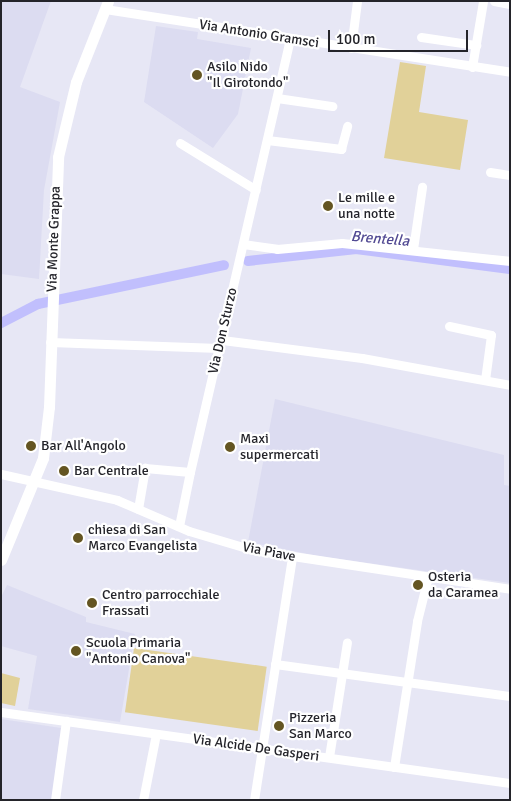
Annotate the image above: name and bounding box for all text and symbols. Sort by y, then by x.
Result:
street label: Via Antonio Gramsci [198,16,320,52]
scale bar [331,20,471,52]
text: 100 m [336,30,376,48]
place label: Asilo Nido "Il Girotondo" [207,59,288,92]
marker: Asilo Nido "Il Girotondo" [191,69,203,81]
street label: Via Monte Grappa [44,186,64,292]
place label: Le mille e una notte [338,190,395,222]
marker: Le mille e una notte [322,200,334,212]
water label: Brentella [350,227,410,251]
street label: Via Don Sturzo [205,286,241,376]
place label: Maxi supermercati [240,431,319,464]
place label: Bar All'Angolo [41,438,126,454]
marker: Bar All'Angolo [25,440,37,452]
marker: Maxi supermercati [224,441,236,453]
place label: Bar Centrale [74,463,149,479]
marker: Bar Centrale [58,465,70,477]
place label: chiesa di San Marco Evangelista [88,522,197,554]
marker: chiesa di San Marco Evangelista [72,532,84,544]
street label: Via Piave [241,539,297,565]
place label: Osteria da Caramea [428,569,498,602]
marker: Osteria da Caramea [412,579,424,591]
place label: Centro parrocchiale Frassati [102,587,220,620]
marker: Centro parrocchiale Frassati [86,597,98,609]
place label: Scuola Primaria "Antonio Canova" [86,635,190,668]
marker: Scuola Primaria "Antonio Canova" [70,645,82,657]
place label: Pizzeria San Marco [289,710,352,742]
marker: Pizzeria San Marco [273,720,285,732]
street label: Via Alcide De Gasperi [192,731,320,765]

